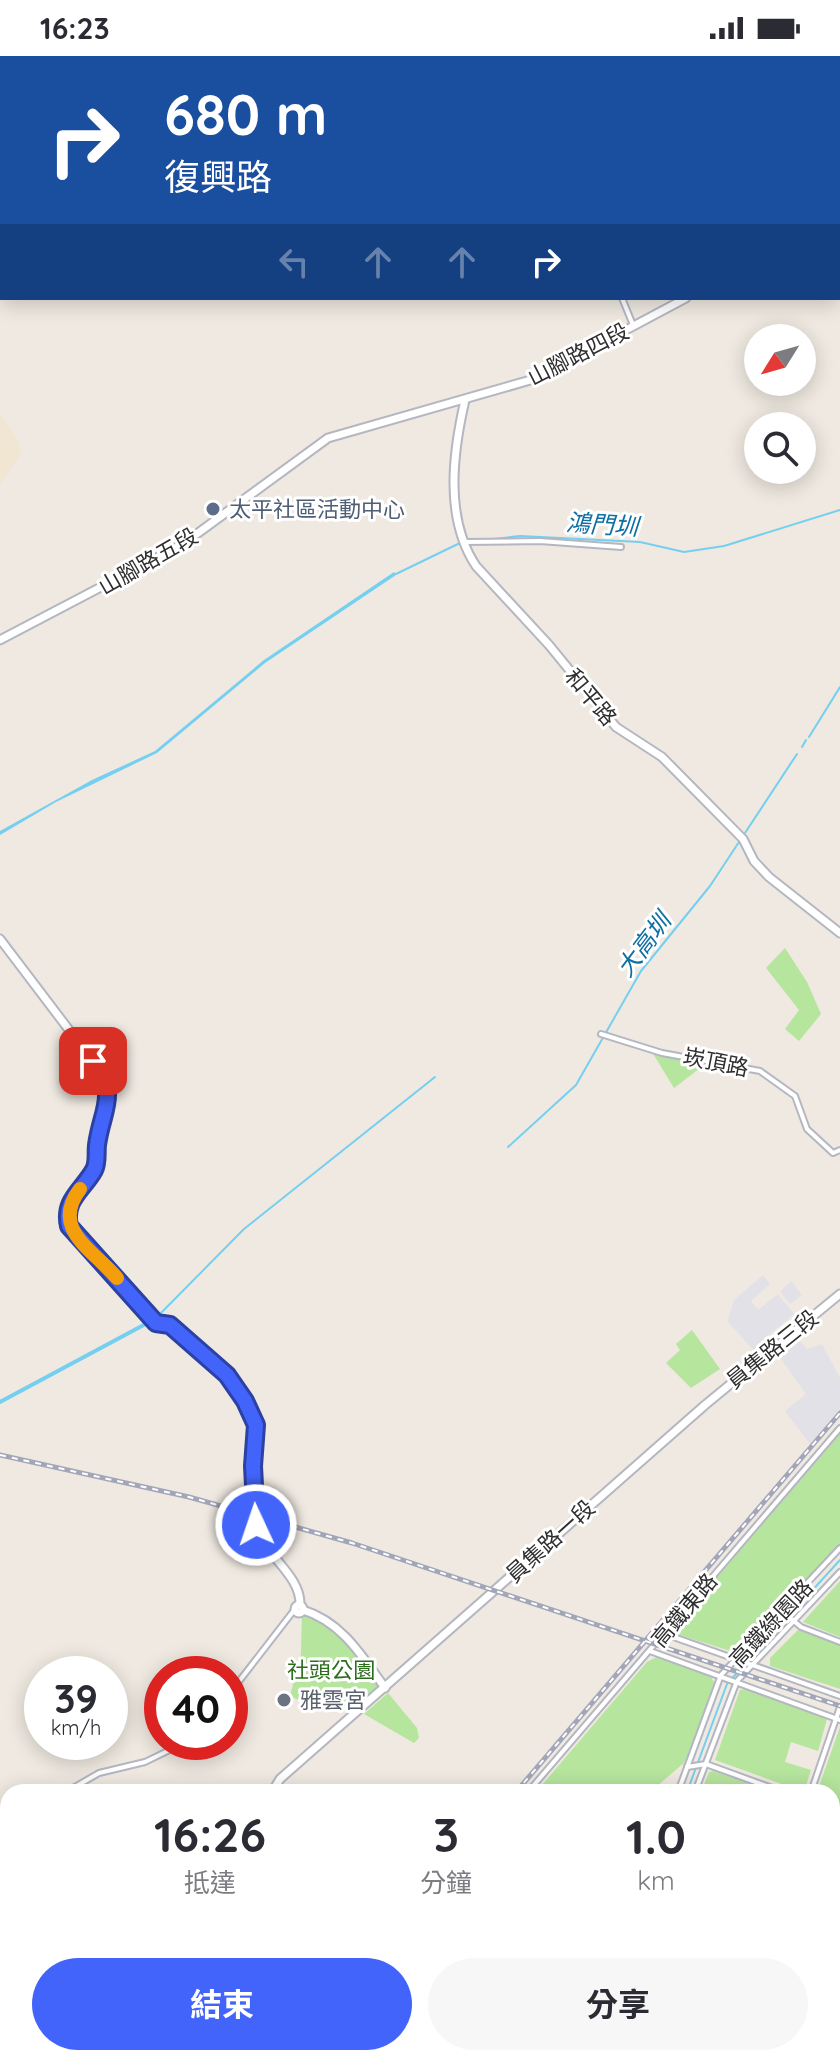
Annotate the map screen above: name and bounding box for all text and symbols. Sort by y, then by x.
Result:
text: 16:23 [40,9,110,47]
text: 680 m [164,79,327,149]
icon: right [32,88,136,192]
text: 復興路 [164,154,272,199]
icon: left [272,240,316,284]
icon: ahead [356,240,400,284]
icon: ahead [440,240,484,284]
icon: right [524,240,568,284]
street label: 山腳路四段 [523,317,633,391]
north arrow [744,324,816,396]
map controls [744,324,816,484]
button: search [744,412,816,484]
place label: 太平社區活動中心 [229,495,405,523]
marker: 太平社區活動中心 [204,500,222,518]
water label: 鴻門圳 [565,507,642,542]
street label: 山腳路五段 [93,521,203,601]
street label: 和平路 [559,663,623,731]
water label: 大高圳 [610,904,679,982]
pin [59,1027,127,1095]
icon: arrive [71,1039,115,1083]
street label: 崁頂路 [681,1042,751,1082]
street label: 員集路三段 [720,1304,824,1394]
position arrow [214,1483,298,1567]
street label: 員集路一段 [500,1494,600,1588]
street label: 高鐵東路 [645,1567,723,1653]
street label: 高鐵綠園路 [723,1573,819,1673]
speed limit sign: 40 [144,1656,248,1760]
park label: 社頭公園 [287,1656,375,1684]
text: 39 [54,1673,98,1723]
place label: 雅雲宮 [300,1686,366,1714]
marker: 雅雲宮 [275,1691,293,1709]
text: km/h [51,1715,101,1740]
text: 16:26 [154,1804,266,1864]
text: 3 [433,1804,459,1864]
text: 1.0 [626,1806,686,1866]
text: km [637,1864,675,1897]
text: 抵達 [184,1866,236,1899]
text: 分鐘 [420,1866,472,1899]
button: 結束 [32,1958,412,2050]
button: 分享 [428,1958,808,2050]

